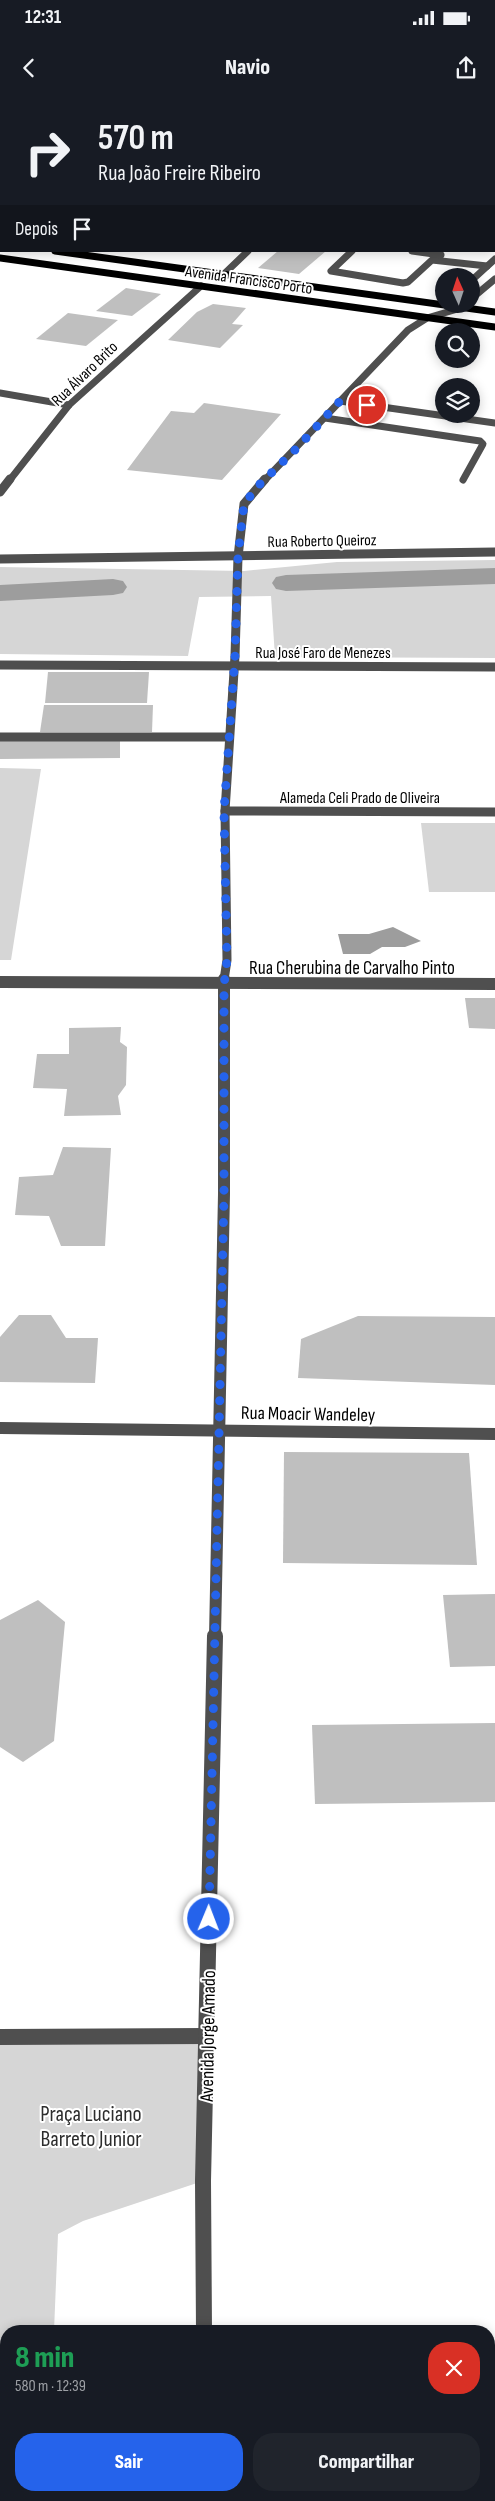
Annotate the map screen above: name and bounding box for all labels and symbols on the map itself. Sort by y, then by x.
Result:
street label: Avenida Francisco Porto [183,262,313,299]
north arrow [435,268,480,312]
street label: Rua Álvaro Brito [48,338,122,410]
pin [346,384,388,426]
street label: Rua Roberto Queiroz [267,531,377,552]
street label: Rua José Faro de Menezes [255,644,391,663]
street label: Alameda Celi Prado de Oliveira [279,789,440,808]
street label: Rua Cherubina de Carvalho Pinto [249,957,455,980]
street label: Rua Moacir Wandeley [241,1402,376,1427]
position arrow [182,1892,234,1944]
street label: Avenida Jorge Amado [196,1970,221,2103]
park label: Praça Luciano Barreto Junior [40,2101,142,2153]

